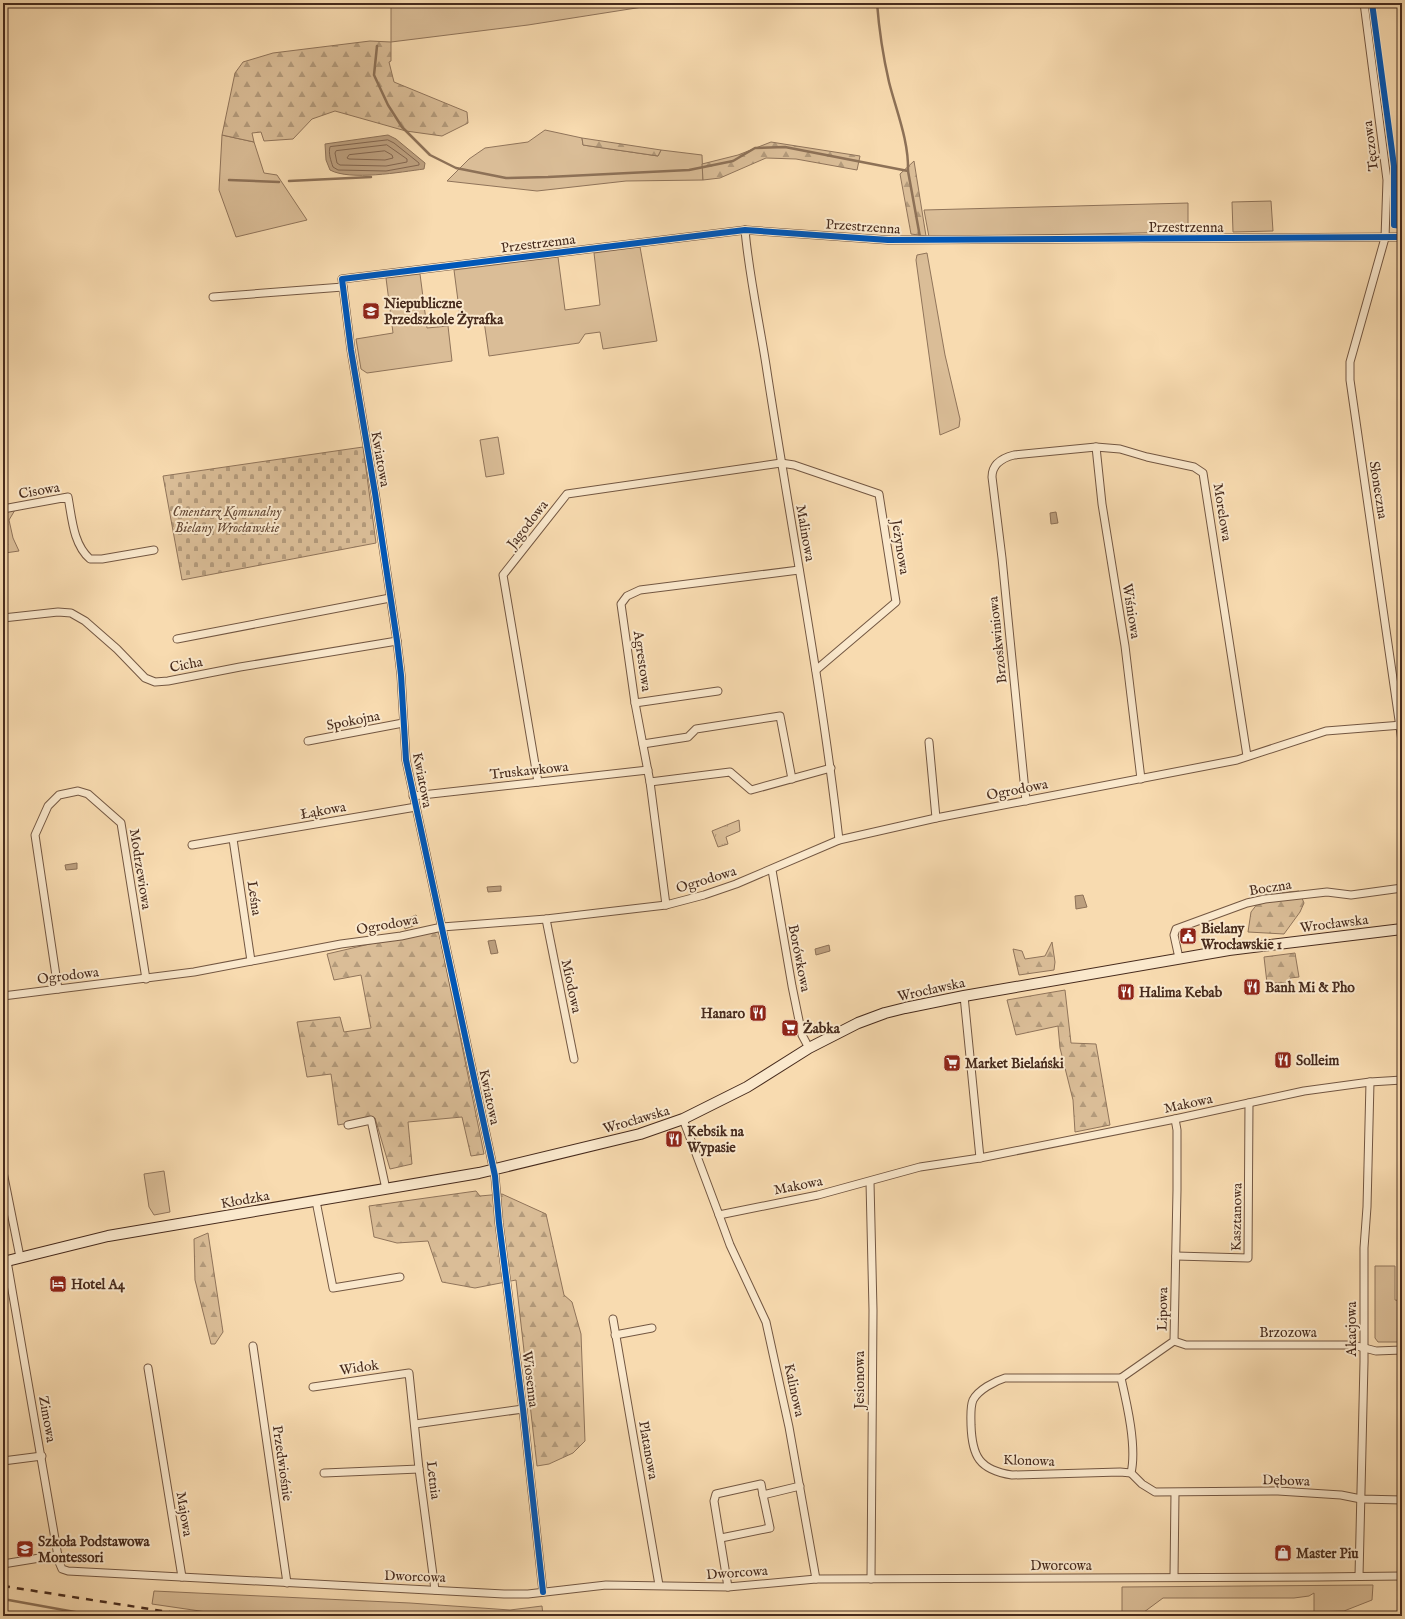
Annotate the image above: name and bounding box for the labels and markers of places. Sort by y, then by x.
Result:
place label: Niepubliczne Przedszkole Żyrafka [383,295,504,329]
school or university icon: Niepubliczne Przedszkole Żyrafka [361,301,381,321]
place label: Bielany Wrocławskie 1 [1200,920,1282,954]
public building icon: Bielany Wrocławskie 1 [1178,926,1198,946]
restaurant icon: Banh Mi & Pho [1242,977,1262,997]
place label: Banh Mi & Pho [1265,979,1355,997]
restaurant icon: Halima Kebab [1116,982,1136,1002]
place label: Halima Kebab [1139,984,1223,1002]
restaurant icon: Hanaro [748,1003,768,1023]
place label: Hanaro [701,1005,745,1023]
supermarket icon: Żabka [780,1018,800,1038]
place label: Żabka [803,1019,841,1038]
restaurant icon: Solleim [1273,1050,1293,1070]
place label: Solleim [1296,1052,1339,1070]
supermarket icon: Market Bielański [942,1053,962,1073]
place label: Market Bielański [965,1055,1064,1073]
place label: Kebsik na Wypasie [686,1123,745,1157]
restaurant icon: Kebsik na Wypasie [664,1129,684,1149]
hotel icon: Hotel A4 [48,1274,68,1294]
place label: Hotel A4 [71,1276,126,1294]
place label: Szkoła Podstawowa Montessori [38,1533,151,1567]
school or university icon: Szkoła Podstawowa Montessori [15,1539,35,1559]
shop icon: Master Piu [1273,1543,1293,1563]
place label: Master Piu [1296,1545,1359,1563]

